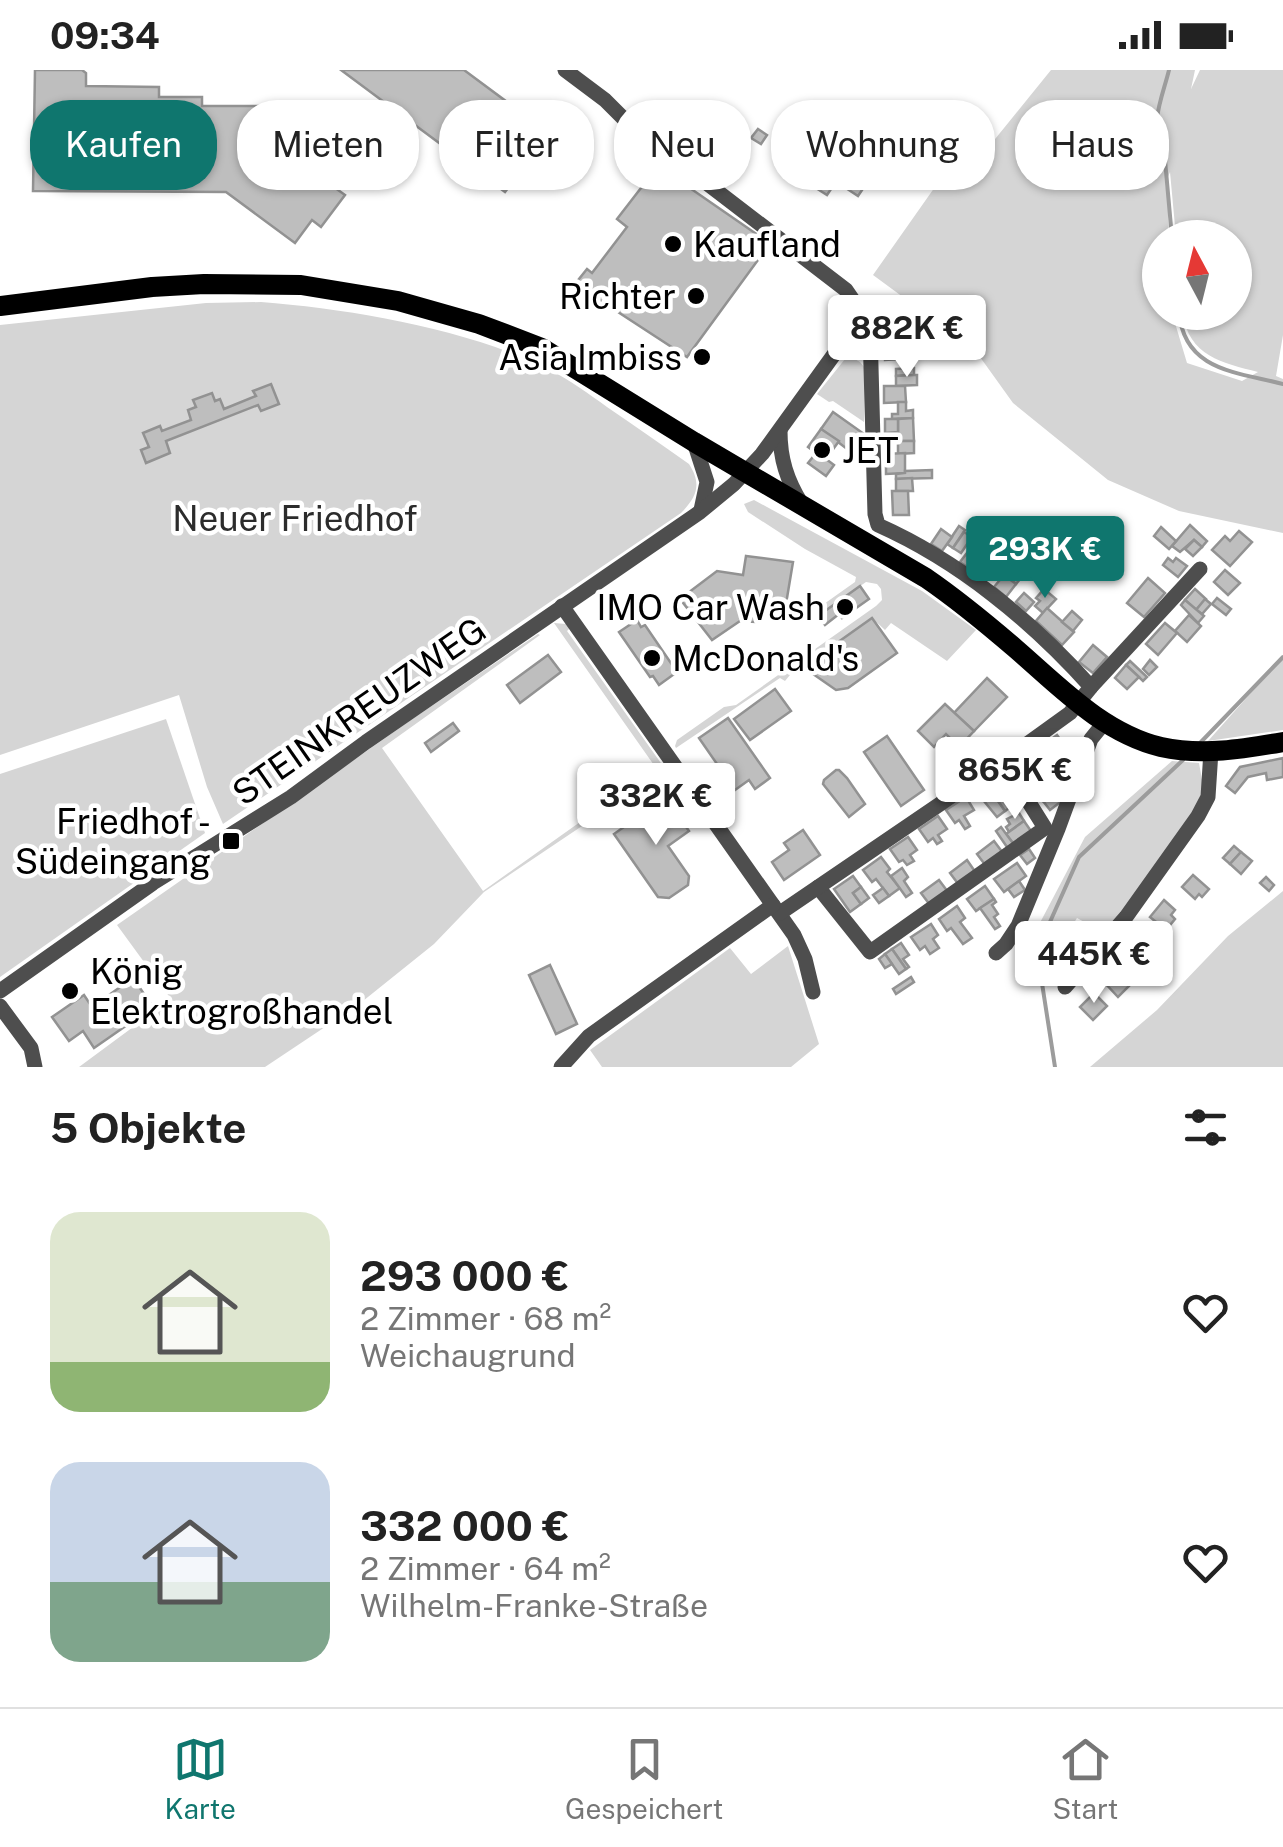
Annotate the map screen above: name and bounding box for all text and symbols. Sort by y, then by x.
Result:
text: 09:34 [50,13,160,58]
chip: Kaufen [30,100,217,190]
chip: Mieten [237,100,419,190]
chip: Filter [439,100,594,190]
chip: Neu [614,100,751,190]
chip: Wohnung [771,100,995,190]
chip: Haus [1015,100,1169,190]
north arrow [1142,220,1252,330]
map controls [1142,220,1252,330]
place label: Kaufland [693,224,841,265]
marker: Kaufland [662,233,684,255]
place label: Richter [559,276,676,317]
marker: Richter [685,285,707,307]
pin: 882K € [826,295,988,380]
text: 882K € [850,309,964,346]
place label: Asia Imbiss [498,337,682,378]
marker: Asia Imbiss [691,346,713,368]
place label: JET [842,430,899,471]
marker: JET [811,439,833,461]
park label: Neuer Friedhof [172,498,418,539]
pin: 293K € [964,516,1126,601]
text: 293K € [988,530,1102,567]
place label: IMO Car Wash [596,587,825,628]
marker: IMO Car Wash [834,596,856,618]
street label: STEINKREUZWEG [225,608,493,814]
place label: McDonald's [672,638,859,679]
marker: McDonald's [641,647,663,669]
pin: 865K € [934,737,1096,822]
text: 865K € [957,751,1073,788]
pin: 332K € [575,763,737,848]
text: 332K € [599,777,713,814]
place label: Friedhof - Südeingang [15,801,211,882]
marker: Friedhof - Südeingang [220,830,242,852]
pin: 445K € [1013,921,1175,1006]
text: 445K € [1037,935,1151,972]
place label: König Elektrogroßhandel [90,951,393,1032]
marker: König Elektrogroßhandel [59,980,81,1002]
icon: filters [1178,1100,1233,1155]
text: 5 Objekte [50,1103,246,1152]
text: 293 000 € [360,1251,569,1300]
icon: home [130,1252,250,1372]
icon: heart [1178,1285,1233,1340]
text: 2 Zimmer · 68 m² [360,1300,611,1337]
text: Weichaugrund [360,1337,576,1374]
text: 332 000 € [360,1501,570,1550]
icon: home [130,1502,250,1622]
icon: heart [1178,1535,1233,1590]
text: 2 Zimmer · 64 m² [360,1550,611,1587]
text: Wilhelm-Franke-Straße [360,1587,708,1624]
tab: Karte [165,1732,236,1825]
tab: Gespeichert [565,1732,723,1825]
tab: Start [1052,1732,1118,1825]

